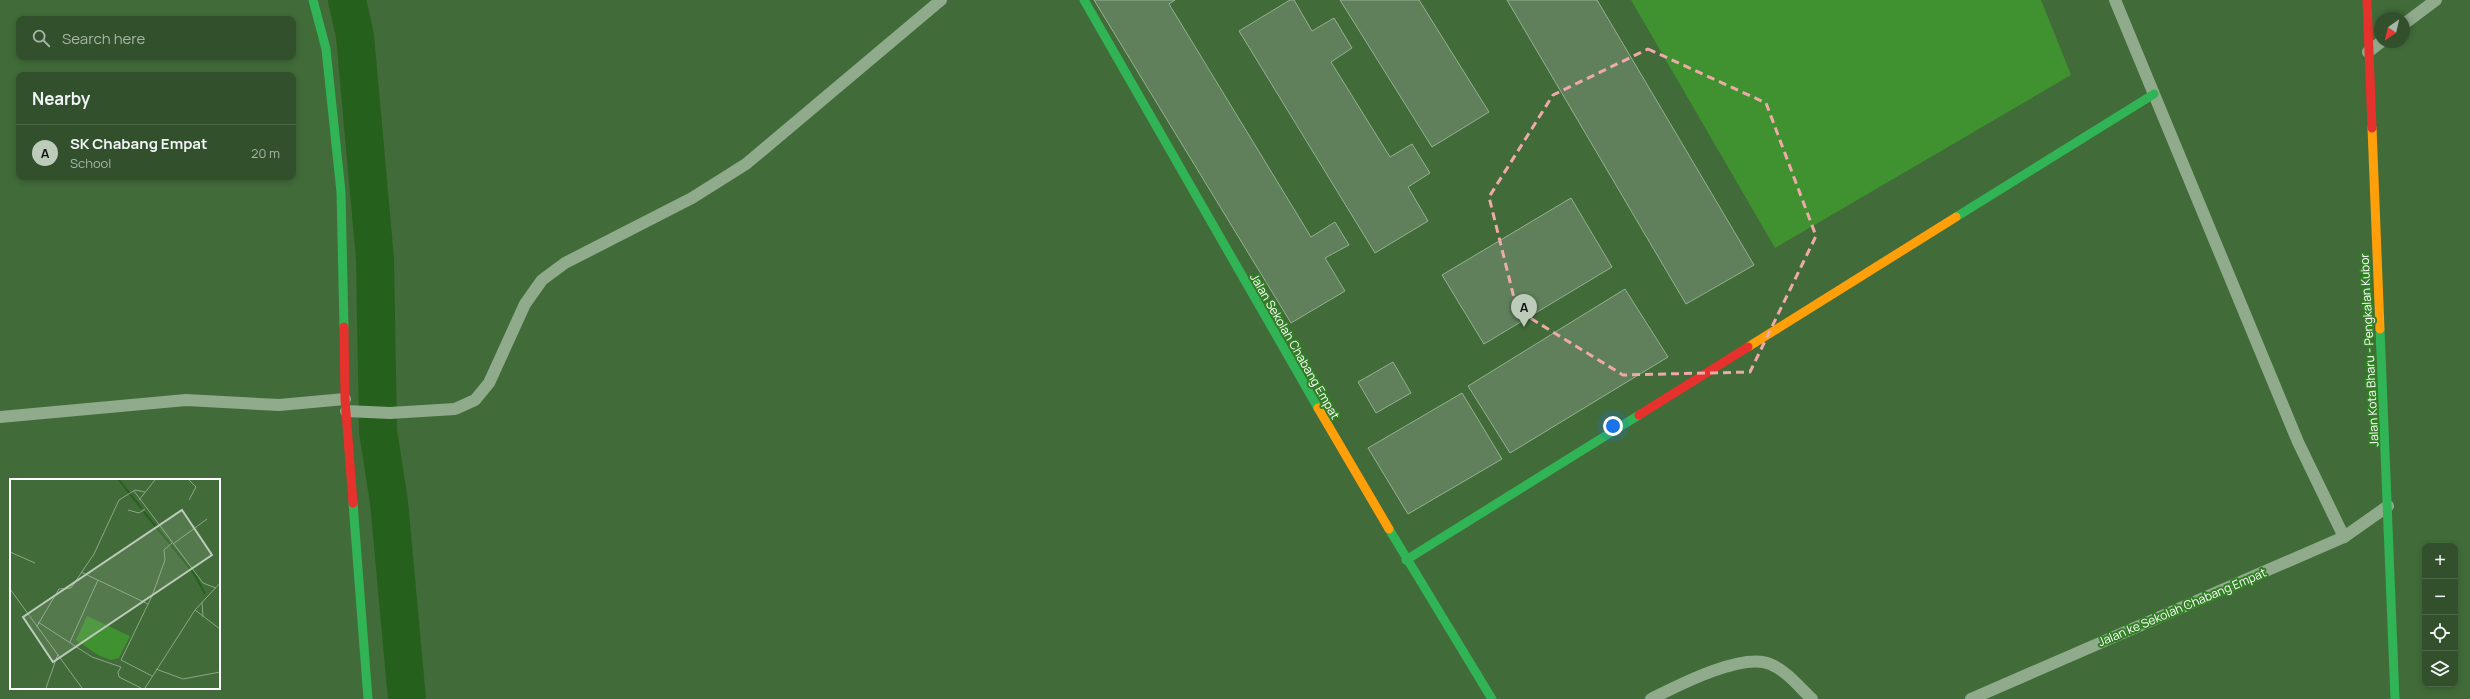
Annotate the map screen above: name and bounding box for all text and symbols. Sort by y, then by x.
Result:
north arrow [2374,12,2410,48]
search box [16,16,296,60]
icon: search [30,27,52,49]
text: Search here [62,28,145,49]
text: Nearby [32,87,90,110]
text: SK Chabang Empat [70,133,208,154]
text: A [41,144,49,162]
text: 20 m [251,144,280,162]
text: School [70,154,111,172]
street label: Jalan Kota Bharu - Pengkalan Kubor [2355,252,2383,447]
street label: Jalan Sekolah Chabang Empat [1246,270,1344,422]
pin: A [1511,294,1537,327]
your location [1603,416,1623,436]
inset map [10,479,220,689]
map controls [2422,543,2458,687]
button: + [2422,543,2458,579]
street label: Jalan ke Sekolah Chabang Empat [2095,564,2269,650]
button: − [2422,579,2458,615]
button: locate [2422,615,2458,651]
button: layers [2422,651,2458,687]

